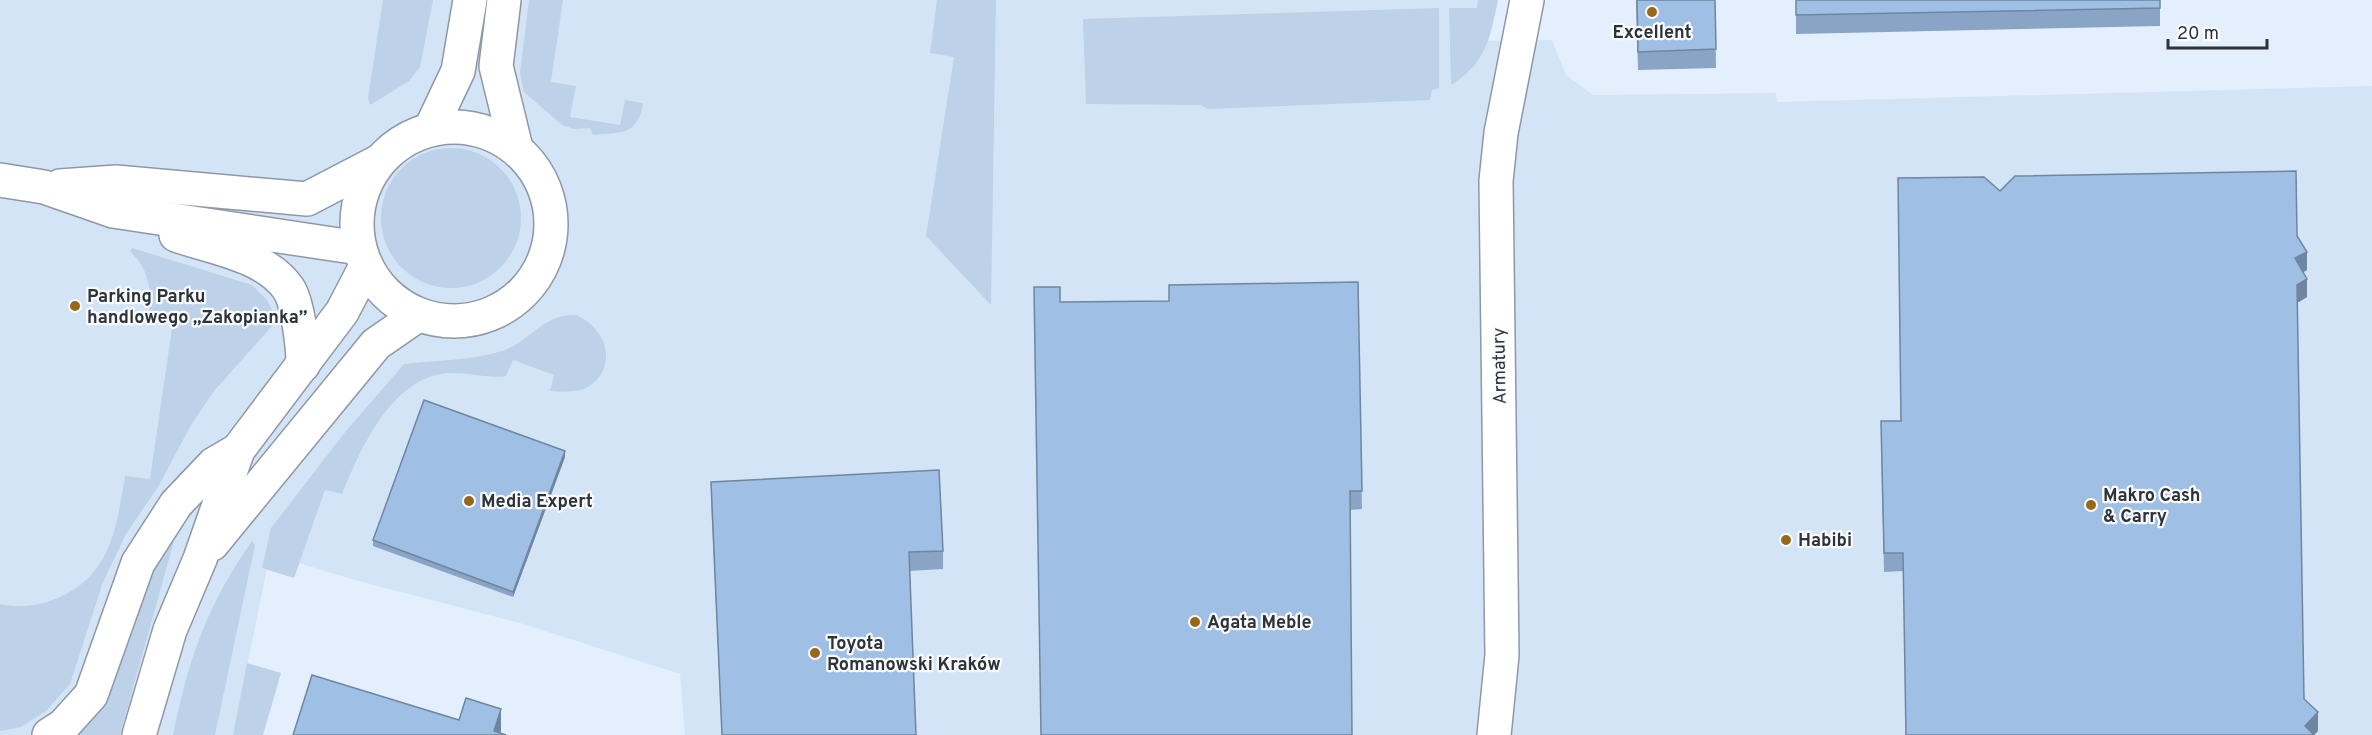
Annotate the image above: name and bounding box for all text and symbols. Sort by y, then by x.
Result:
marker: Excellent [1645,5,1659,19]
scale bar [2168,12,2267,50]
place label: Excellent [1613,22,1691,45]
text: 20 m [2177,23,2219,46]
place label: Parking Parku handlowego „Zakopianka” [87,286,308,330]
marker: Parking Parku handlowego „Zakopianka” [68,299,82,313]
street label: Armatury [1488,327,1513,405]
place label: Makro Cash & Carry [2103,485,2201,529]
place label: Media Expert [481,491,593,514]
marker: Media Expert [462,494,476,508]
marker: Makro Cash & Carry [2084,498,2098,512]
place label: Habibi [1798,530,1852,553]
marker: Habibi [1779,533,1793,547]
place label: Agata Meble [1207,612,1312,635]
marker: Agata Meble [1188,615,1202,629]
place label: Toyota Romanowski Kraków [827,633,1001,677]
marker: Toyota Romanowski Kraków [808,646,822,660]

